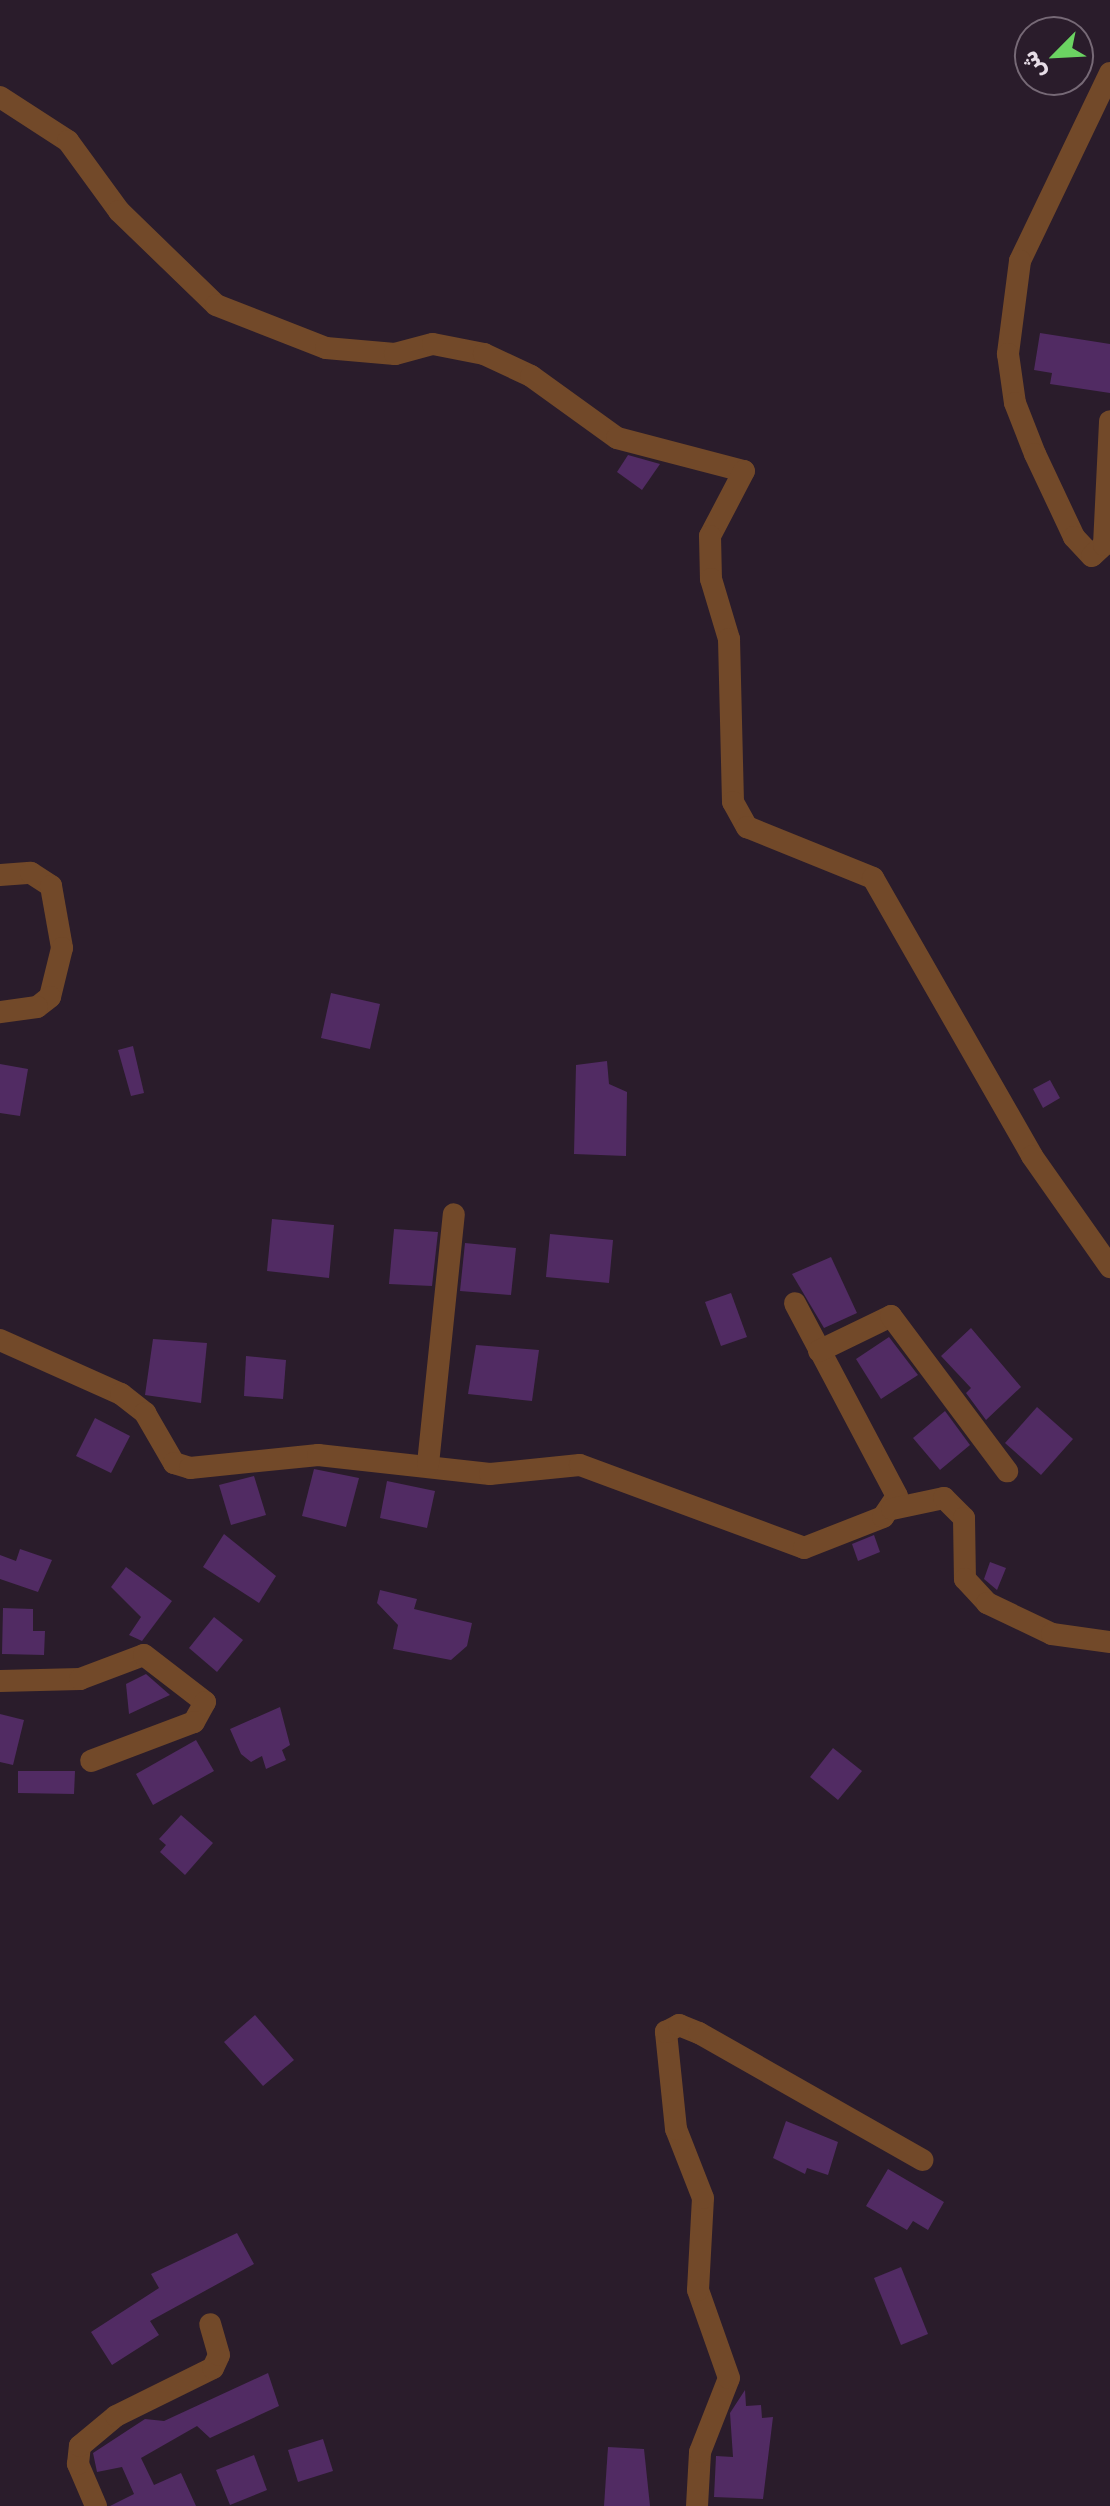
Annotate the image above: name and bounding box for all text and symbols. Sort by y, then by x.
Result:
north arrow [1014,16,1094,96]
text: ش [1015,47,1051,83]

